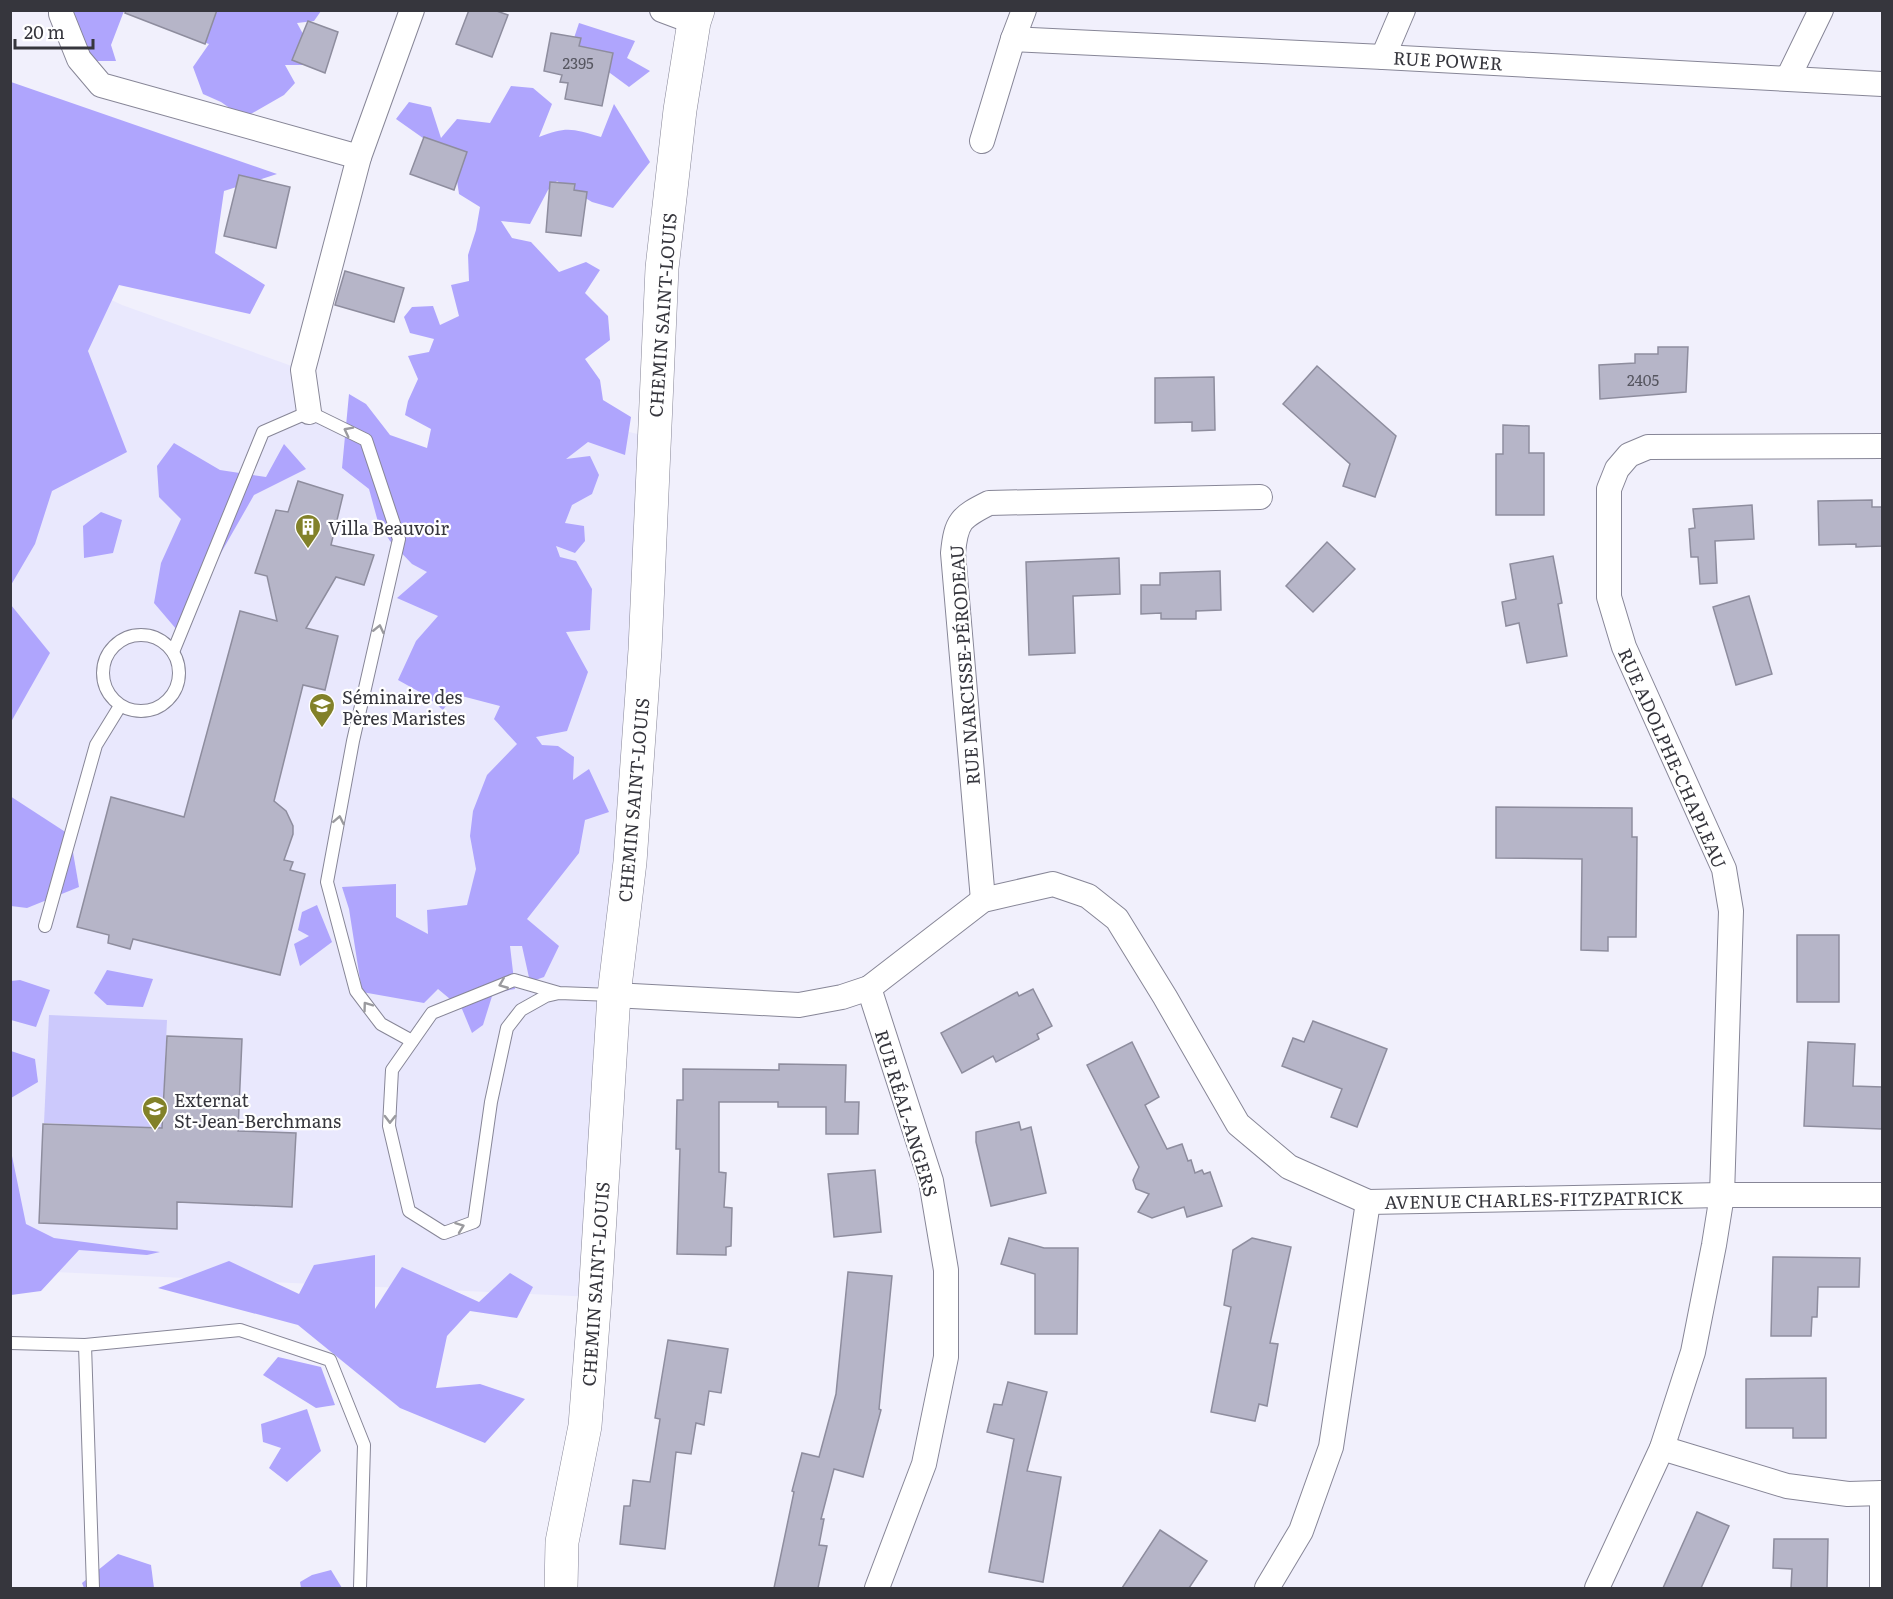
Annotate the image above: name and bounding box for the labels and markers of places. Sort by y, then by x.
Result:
building icon: Villa Beauvoir [293,512,323,550]
place label: Villa Beauvoir [328,514,449,541]
place label: Séminaire des Pères Maristes [342,683,465,731]
school or university icon: Séminaire des Pères Maristes [307,691,337,729]
place label: Externat St-Jean-Berchmans [174,1086,341,1134]
school or university icon: Externat St-Jean-Berchmans [140,1094,170,1132]

